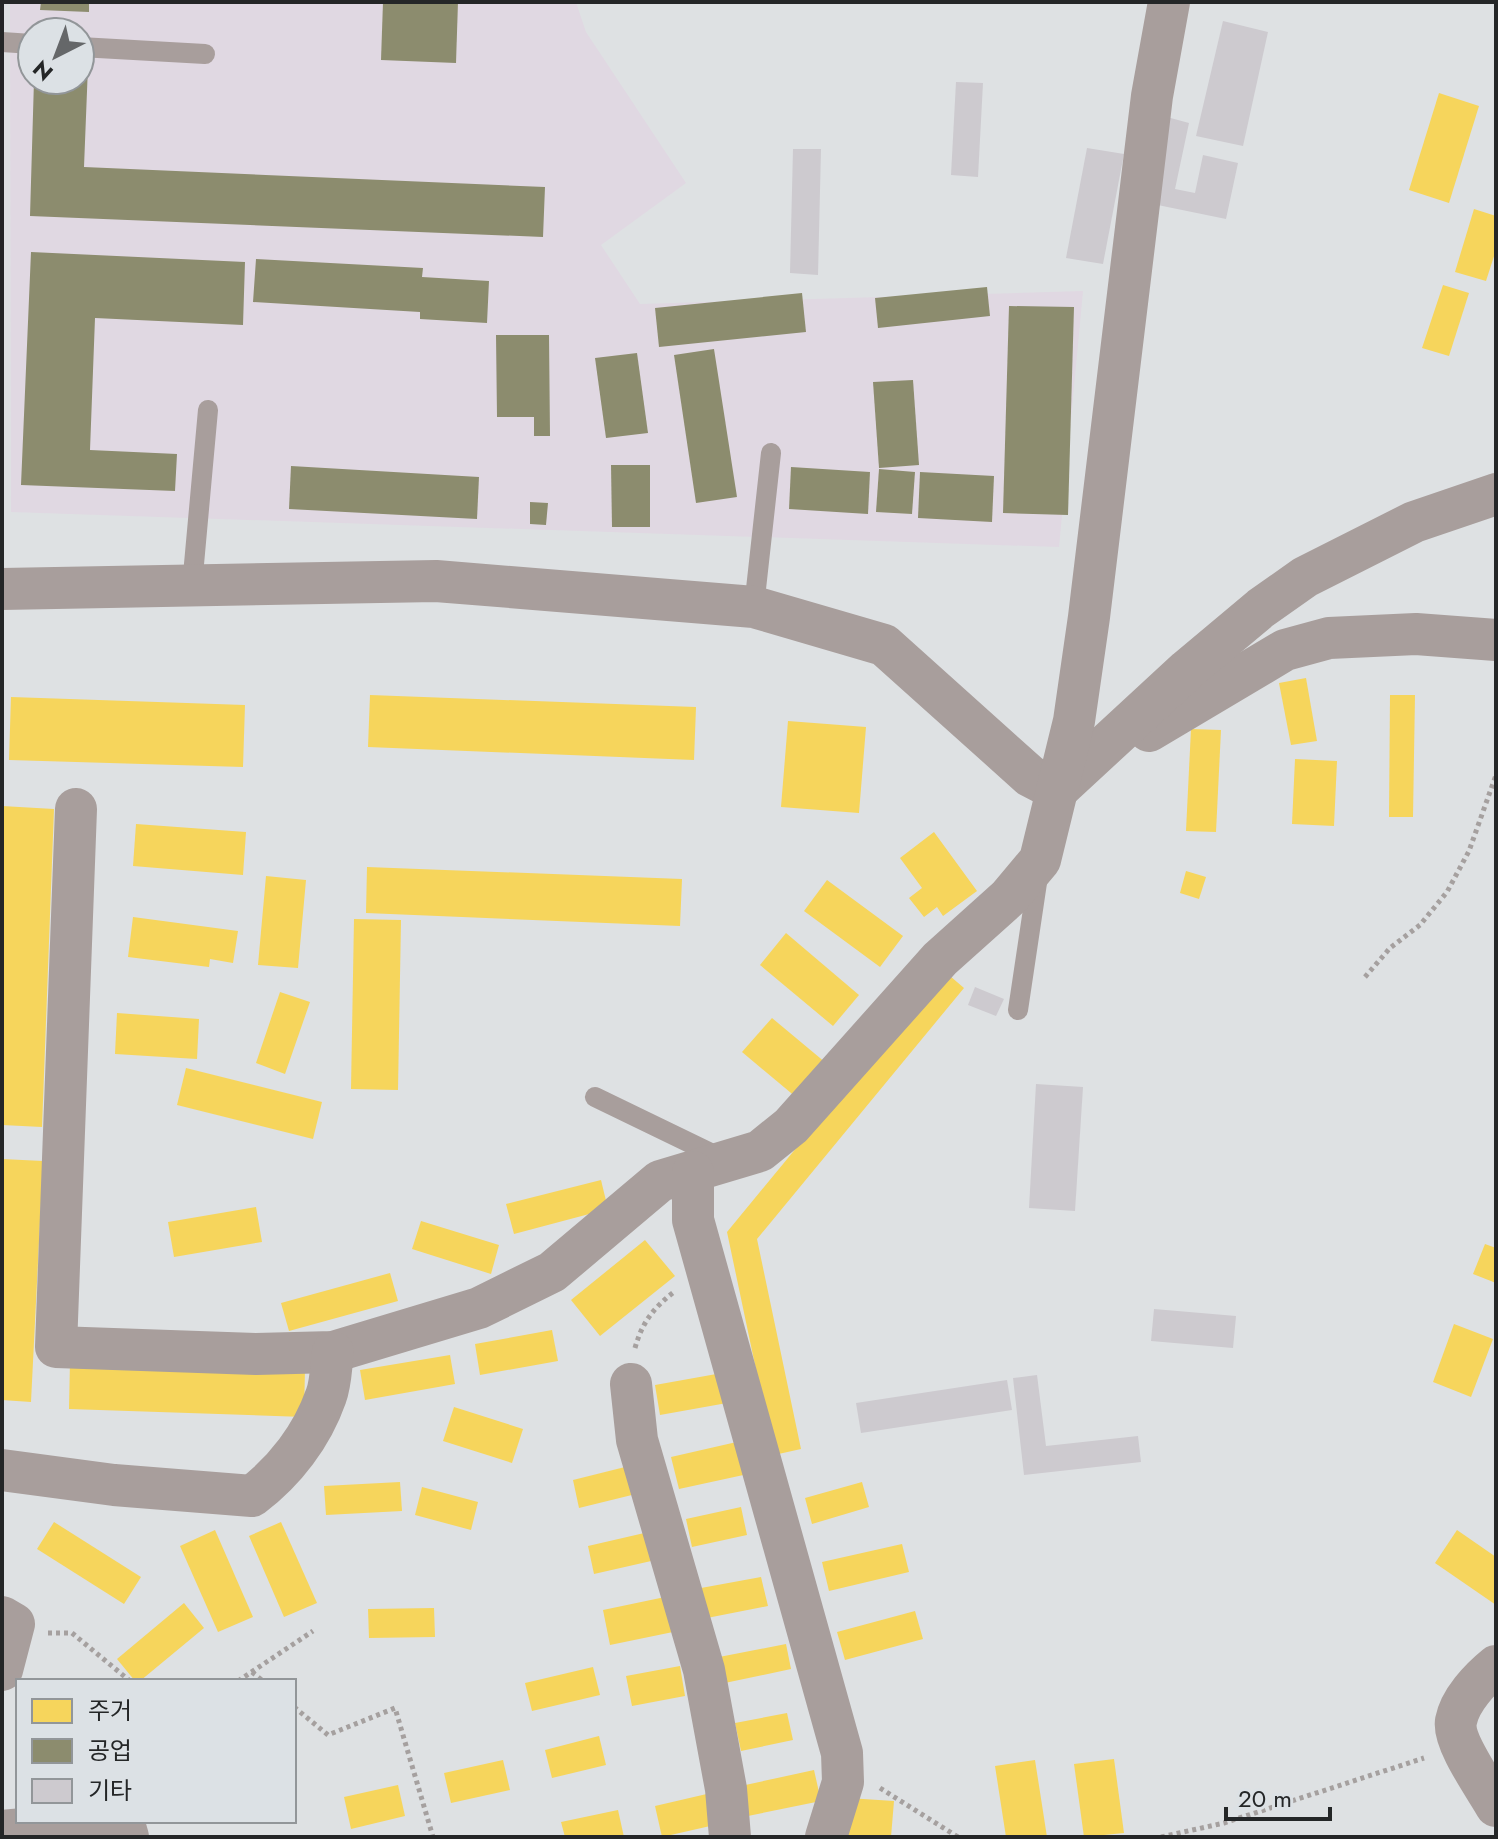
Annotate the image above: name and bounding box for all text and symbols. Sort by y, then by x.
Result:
north arrow [16,16,96,96]
text: N [25,53,60,89]
legend [16,1679,296,1823]
text: 주거 [88,1693,132,1728]
text: 공업 [88,1733,132,1768]
scale bar [1226,1771,1330,1821]
text: 기타 [88,1773,132,1808]
text: 20 m [1238,1781,1292,1816]

